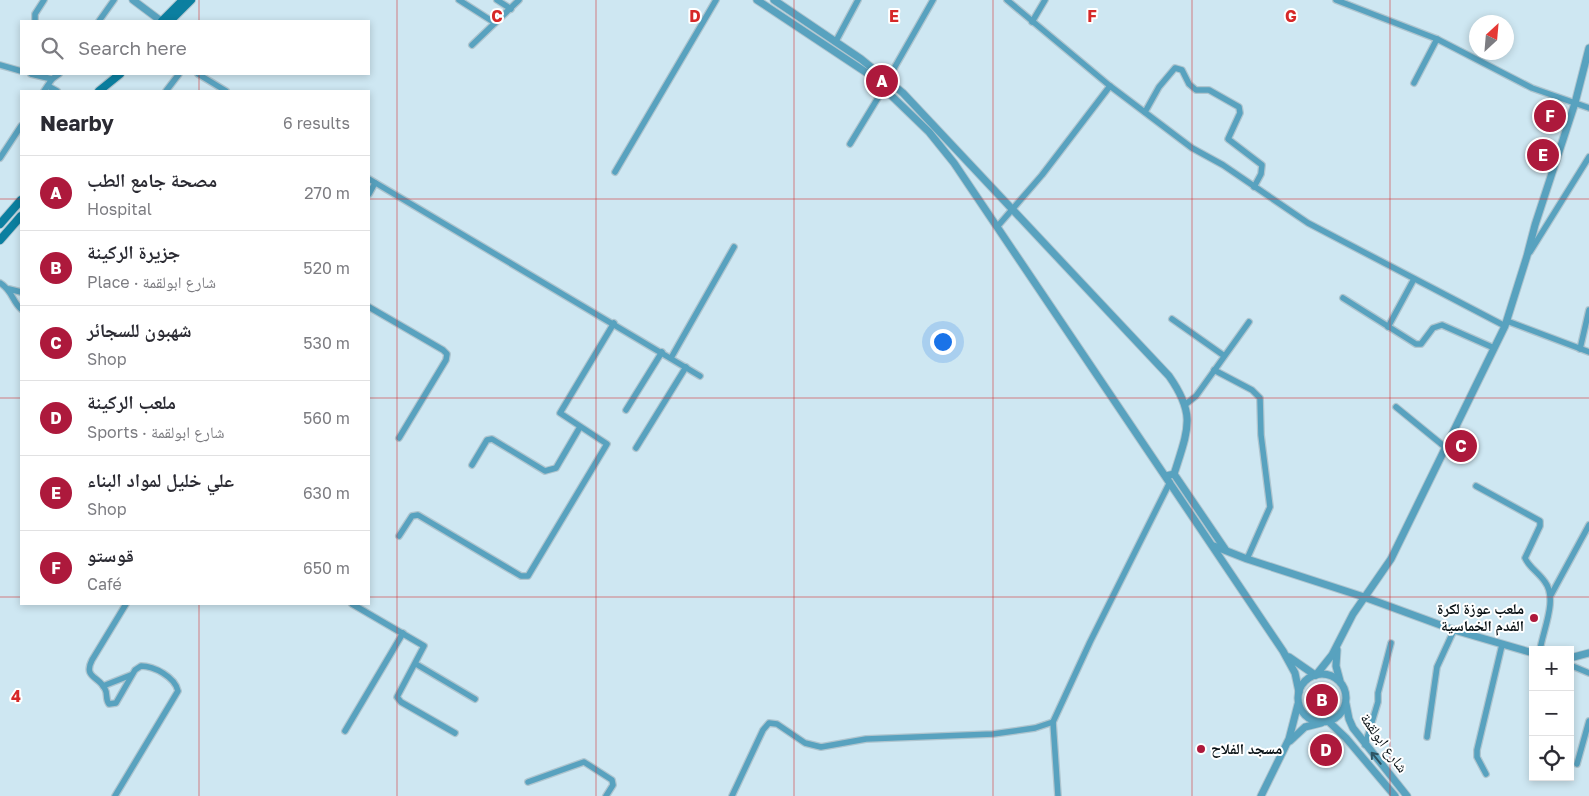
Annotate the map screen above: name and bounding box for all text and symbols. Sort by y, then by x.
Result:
text: C [491,6,503,26]
text: D [689,6,701,26]
text: E [889,6,899,26]
text: F [1087,6,1097,26]
text: G [1285,6,1297,26]
north arrow [1469,15,1514,60]
search box [20,20,370,75]
icon: search [38,34,66,62]
text: Search here [78,36,187,59]
pin: A [866,62,898,100]
pin: F [1534,97,1566,135]
text: Nearby [40,110,114,136]
text: 6 results [283,113,350,133]
pin: E [1527,136,1559,174]
text: مصحة جامع الطب [87,168,217,191]
text: A [50,183,62,203]
text: 270 m [304,183,350,203]
text: Hospital [87,199,152,219]
text: جزيرة الركينة [87,240,180,263]
text: B [50,258,62,278]
text: 520 m [303,258,350,278]
text: Place · شارع ابولقمة [87,272,216,292]
text: شهبون للسجائر [87,318,192,341]
your location [930,329,956,355]
text: C [50,333,62,353]
text: 530 m [303,333,350,353]
text: Shop [87,349,127,369]
text: ملعب الركينة [87,390,176,413]
text: D [50,408,62,428]
text: 560 m [303,408,350,428]
text: Sports · شارع ابولقمة [87,422,224,442]
pin: C [1445,427,1477,465]
text: علي خليل لمواد البناء [87,468,234,491]
text: E [51,483,61,503]
text: 630 m [303,483,350,503]
text: Shop [87,499,127,519]
text: قوستو [87,543,134,566]
text: F [51,558,61,578]
text: 650 m [303,558,350,578]
text: Café [87,574,122,594]
place label: ملعب عوزة لكرة الفدم الخماسية [1437,599,1524,636]
marker: ملعب عوزة لكرة الفدم الخماسية [1528,612,1540,624]
map controls [1529,646,1574,781]
button: + [1529,646,1574,691]
pin: B [1306,681,1338,719]
text: 4 [11,686,21,706]
button: − [1529,691,1574,736]
street label: شارع ابولقمة [1356,709,1412,777]
pin: D [1310,731,1342,769]
button: locate [1529,736,1574,781]
place label: مسجد الفلاح [1211,739,1282,758]
marker: مسجد الفلاح [1195,743,1207,755]
one-way arrow [1370,752,1381,765]

